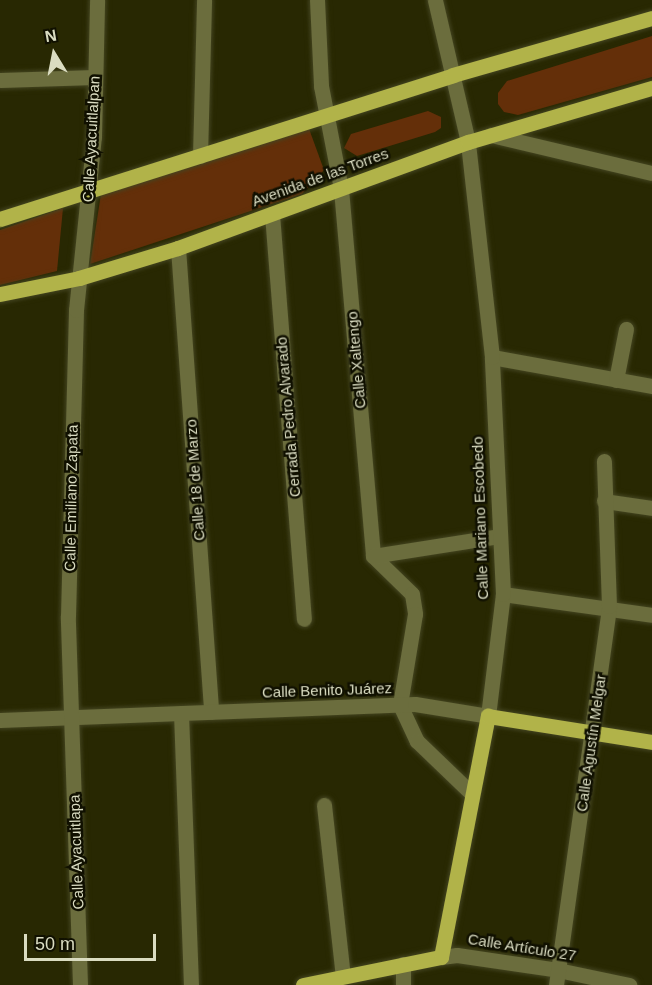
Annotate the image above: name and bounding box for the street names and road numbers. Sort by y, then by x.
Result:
street label: Calle Ayacuitlalpan [79,75,103,203]
street label: Avenida de las Torres [249,144,391,210]
street label: Calle Xaltengo [343,311,369,409]
street label: Cerrada Pedro Alvarado [272,336,304,498]
street label: Calle 18 de Marzo [182,419,208,541]
street label: Calle Emiliano Zapata [61,424,81,572]
street label: Calle Mariano Escobedo [468,436,492,600]
street label: Calle Agustín Melgar [572,673,610,813]
street label: Calle Benito Juárez [262,679,392,701]
street label: Calle Ayacuitlapa [65,794,87,910]
street label: Calle Artículo 27 [466,930,578,964]

